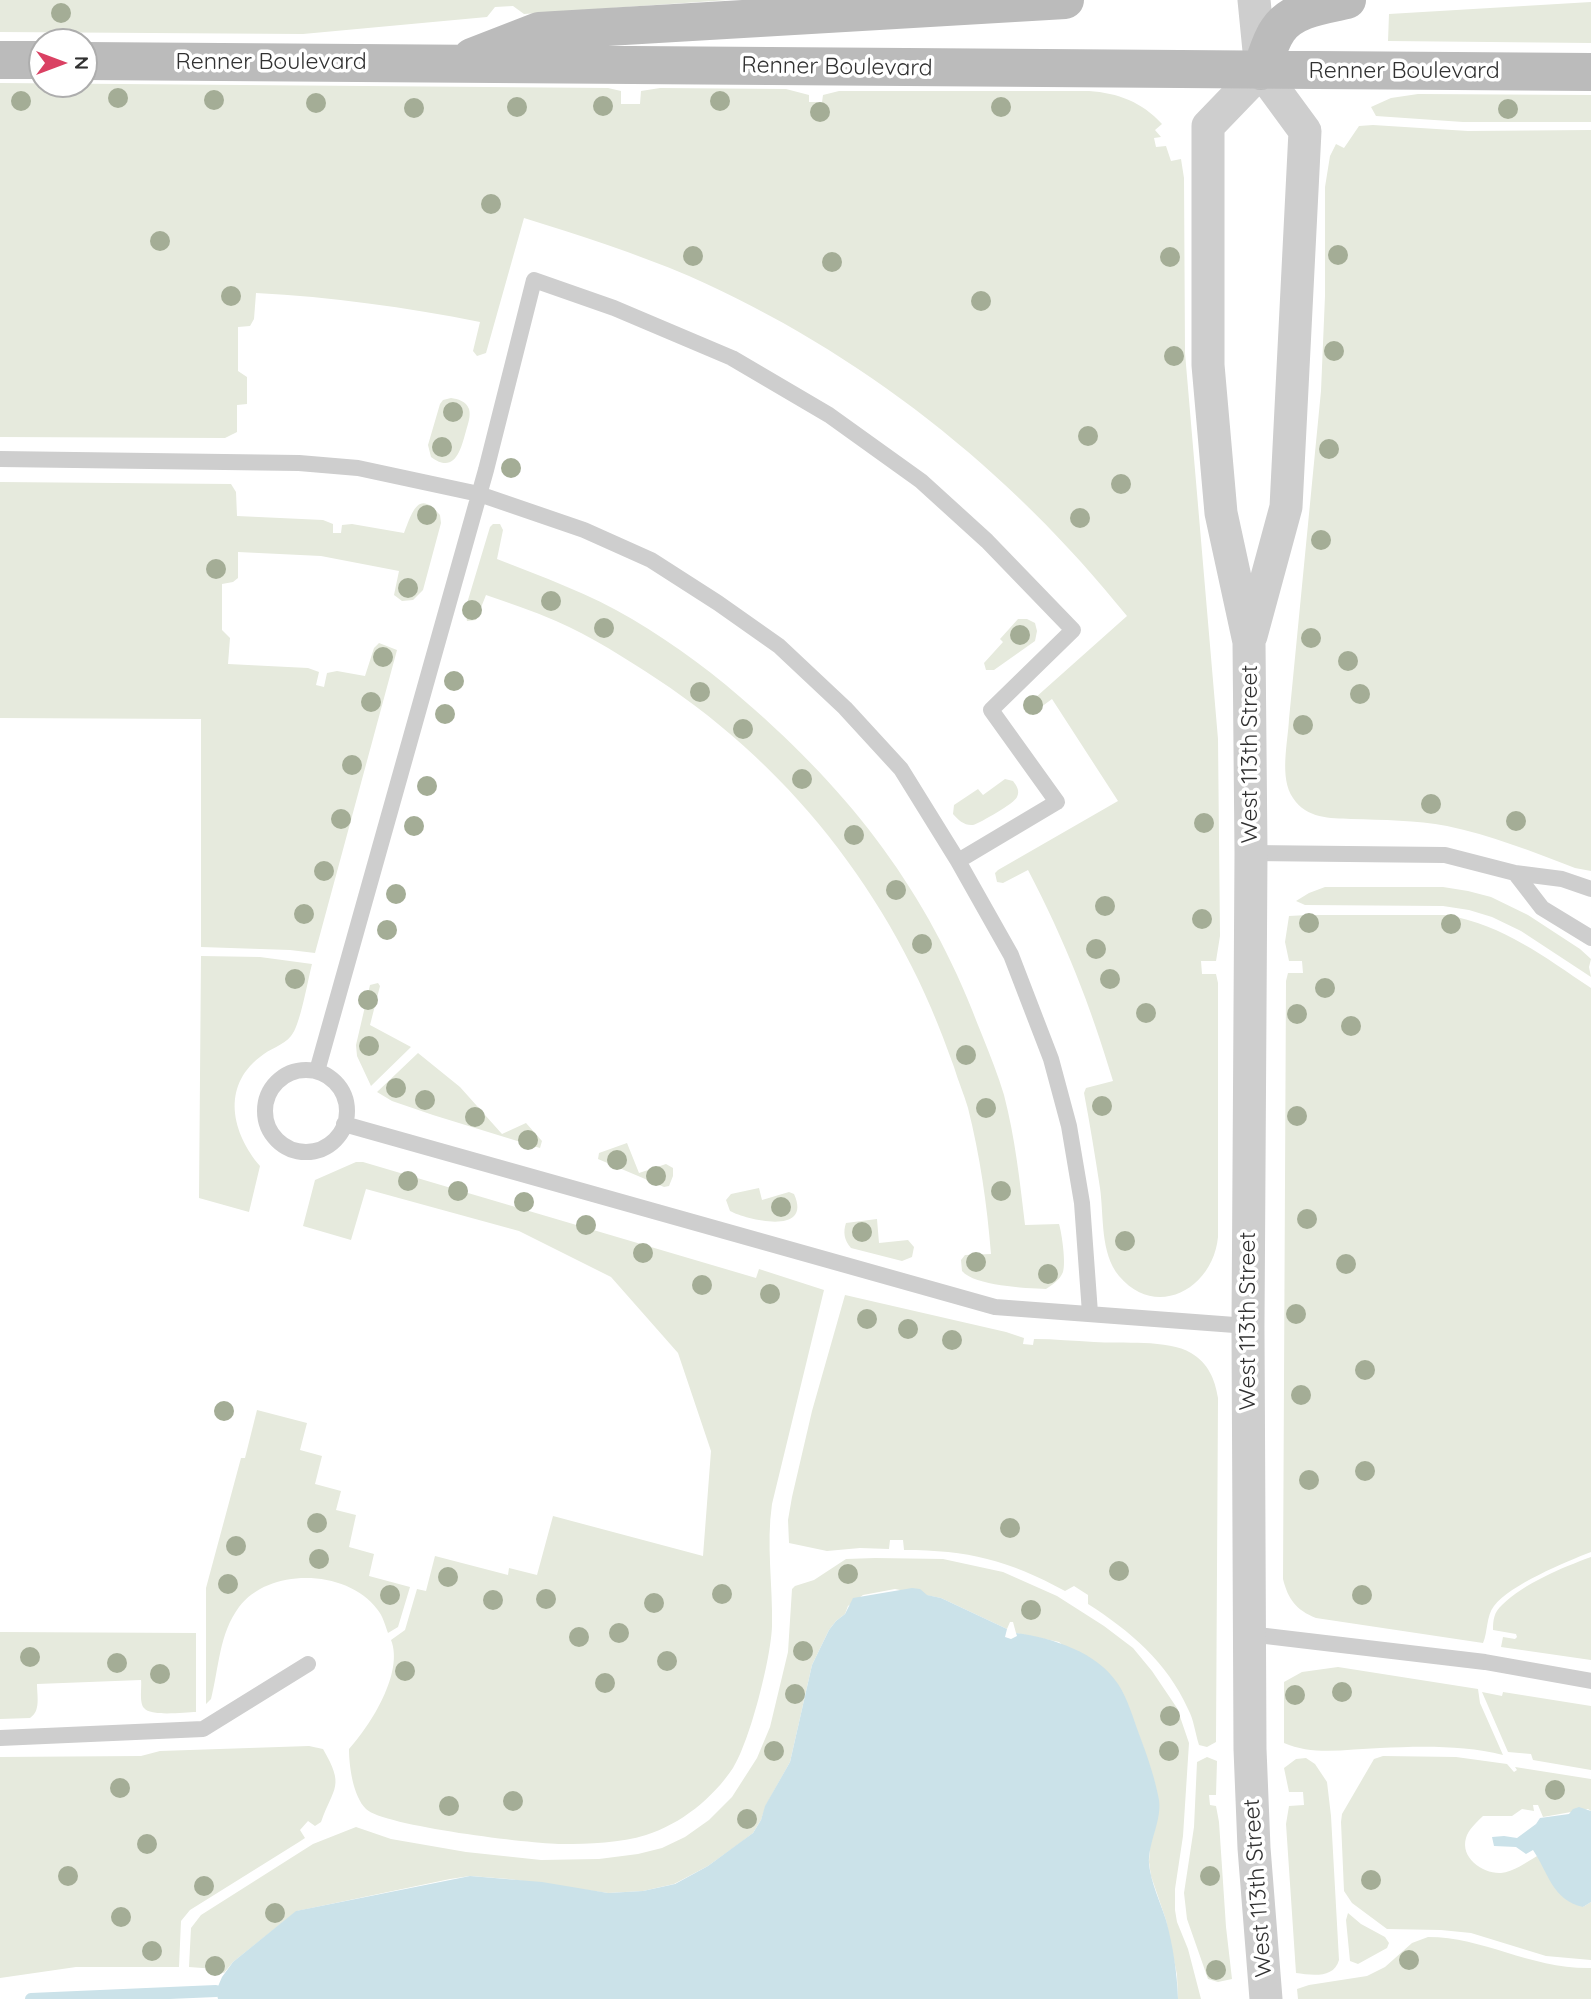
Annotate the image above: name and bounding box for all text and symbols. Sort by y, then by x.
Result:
north arrow [28,28,98,98]
street label: Renner Boulevard [175,48,367,76]
street label: Renner Boulevard [741,52,933,82]
text: N [70,56,94,70]
street label: Renner Boulevard [1308,57,1500,85]
street label: West 113th Street [1236,665,1264,843]
street label: West 113th Street [1234,1232,1262,1410]
street label: West 113th Street [1238,1798,1278,1978]

